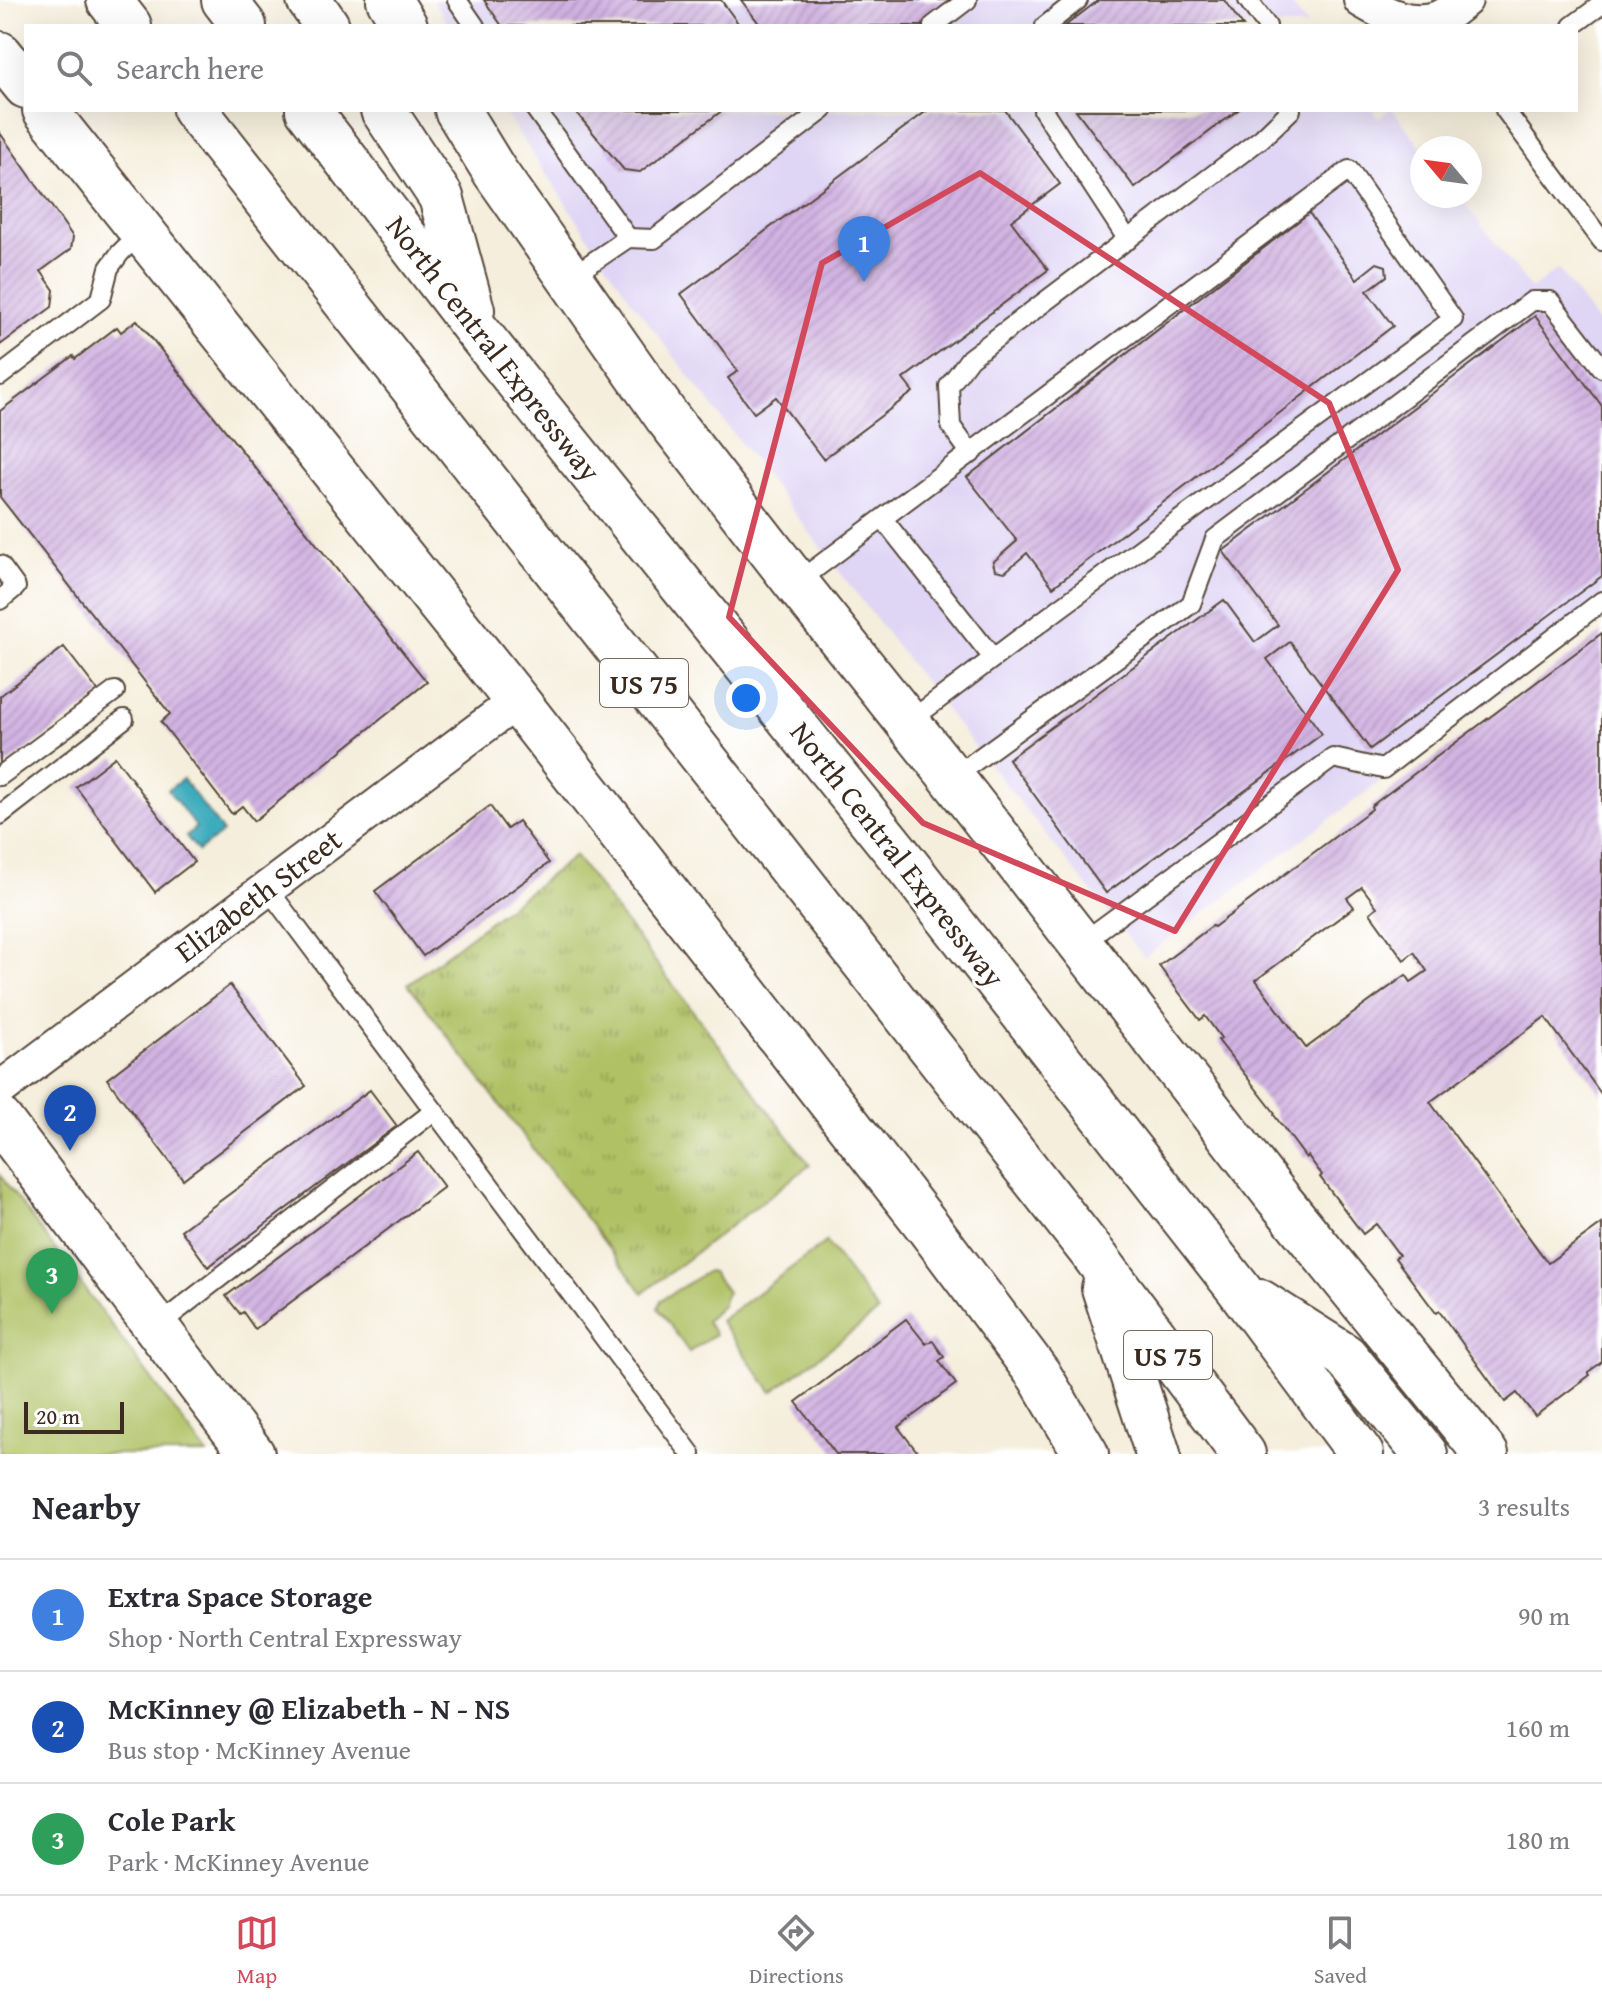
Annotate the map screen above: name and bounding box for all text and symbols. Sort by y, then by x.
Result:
search box [24,24,1578,112]
icon: search [52,46,96,90]
text: Search here [116,46,264,90]
north arrow [1410,136,1482,208]
street label: North Central Expressway [376,206,612,490]
pin: 1 [838,216,890,282]
road number: US 75 [600,659,688,707]
your location [726,678,766,718]
street label: North Central Expressway [780,712,1016,996]
street label: Elizabeth Street [165,817,351,972]
pin: 2 [44,1085,96,1151]
pin: 3 [26,1248,78,1314]
road number: US 75 [1124,1331,1212,1379]
scale bar [24,1398,124,1434]
text: 20 m [36,1400,80,1432]
text: Nearby [32,1482,141,1531]
text: 3 results [1478,1487,1570,1526]
text: Extra Space Storage [108,1574,373,1618]
text: 1 [51,1596,65,1635]
text: 90 m [1518,1596,1570,1635]
text: Shop · North Central Expressway [108,1618,462,1657]
text: McKinney @ Elizabeth - N - NS [108,1686,510,1730]
text: 2 [51,1708,65,1747]
text: 160 m [1505,1708,1570,1747]
text: Bus stop · McKinney Avenue [108,1730,411,1769]
text: Cole Park [108,1798,235,1842]
text: 3 [51,1820,65,1859]
text: 180 m [1505,1820,1570,1859]
text: Park · McKinney Avenue [108,1842,369,1881]
tab: Map [235,1911,279,1991]
tab: Directions [749,1911,844,1991]
tab: Saved [1314,1911,1367,1991]

